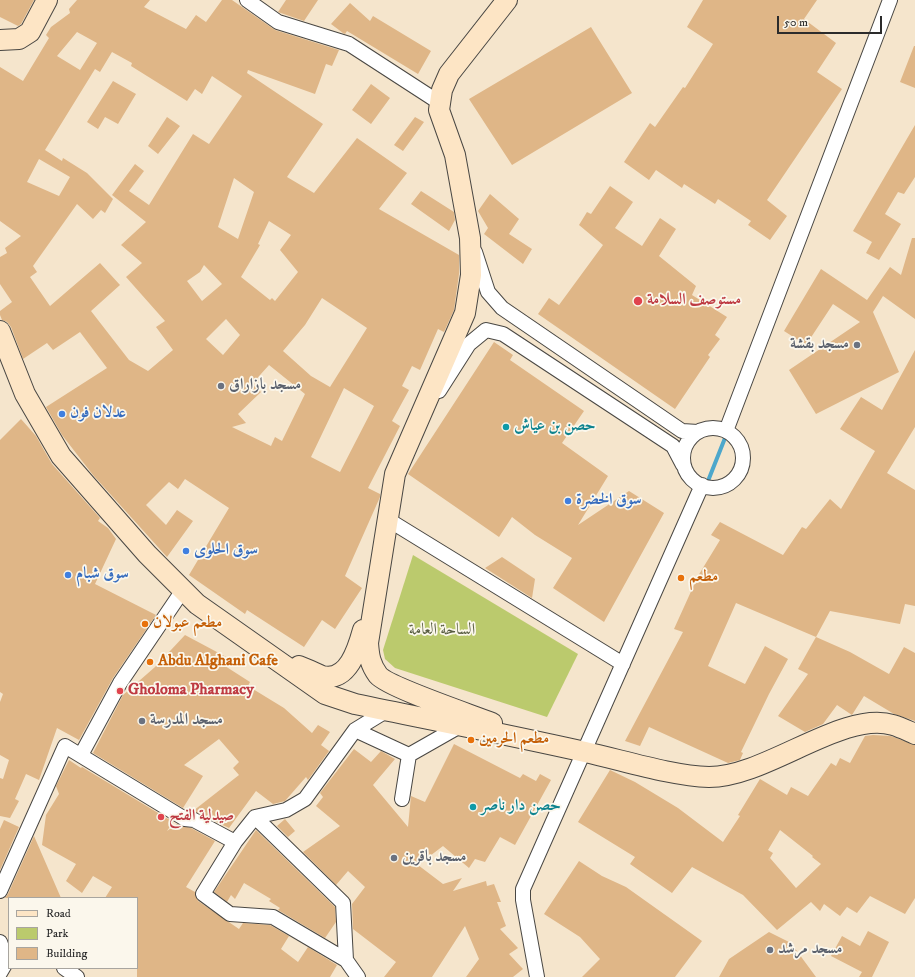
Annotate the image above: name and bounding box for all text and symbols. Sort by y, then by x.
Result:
scale bar [779,8,884,34]
text: 50 m [784,15,808,30]
place label: مستوصف السلامة [647,291,741,311]
marker: مستوصف السلامة [632,295,644,307]
place label: مسجد بقشة [790,335,849,355]
marker: مسجد بقشة [852,340,862,350]
place label: مسجد بازاراق [229,376,301,396]
marker: مسجد بازاراق [216,381,226,391]
place label: عدلان فون [70,404,126,424]
marker: عدلان فون [57,409,67,419]
place label: حصن بن عياش [514,417,596,437]
marker: حصن بن عياش [501,422,511,432]
place label: سوق الخضرة [576,491,642,511]
marker: سوق الخضرة [563,496,573,506]
place label: سوق الحلوى [194,541,258,561]
marker: سوق الحلوى [181,546,191,556]
place label: سوق شبام [76,565,129,585]
place label: مطعم [689,568,718,588]
marker: سوق شبام [63,570,73,580]
marker: مطعم [676,573,686,583]
place label: مطعم عبولان [153,614,222,634]
marker: مطعم عبولان [140,619,150,629]
park label: الساحة العامة [409,621,475,641]
place label: Abdu Alghani Cafe [158,652,278,672]
marker: Abdu Alghani Cafe [145,657,155,667]
place label: Gholoma Pharmacy [128,681,254,701]
marker: Gholoma Pharmacy [115,686,125,696]
place label: مسجد المدرسة [150,711,223,731]
marker: مسجد المدرسة [137,716,147,726]
place label: مطعم الحرمين [479,730,549,750]
marker: مطعم الحرمين [466,735,476,745]
place label: حصن دار ناصر [481,797,561,817]
marker: حصن دار ناصر [468,802,478,812]
place label: صيدلية الفتح [169,807,234,827]
marker: صيدلية الفتح [156,812,166,822]
place label: مسجد باقرين [402,848,467,868]
marker: مسجد باقرين [389,853,399,863]
legend [8,897,138,969]
text: Road [46,906,71,921]
text: Park [46,926,68,941]
place label: مسجد مرشد [778,940,843,960]
marker: مسجد مرشد [765,945,775,955]
text: Building [46,946,87,961]

